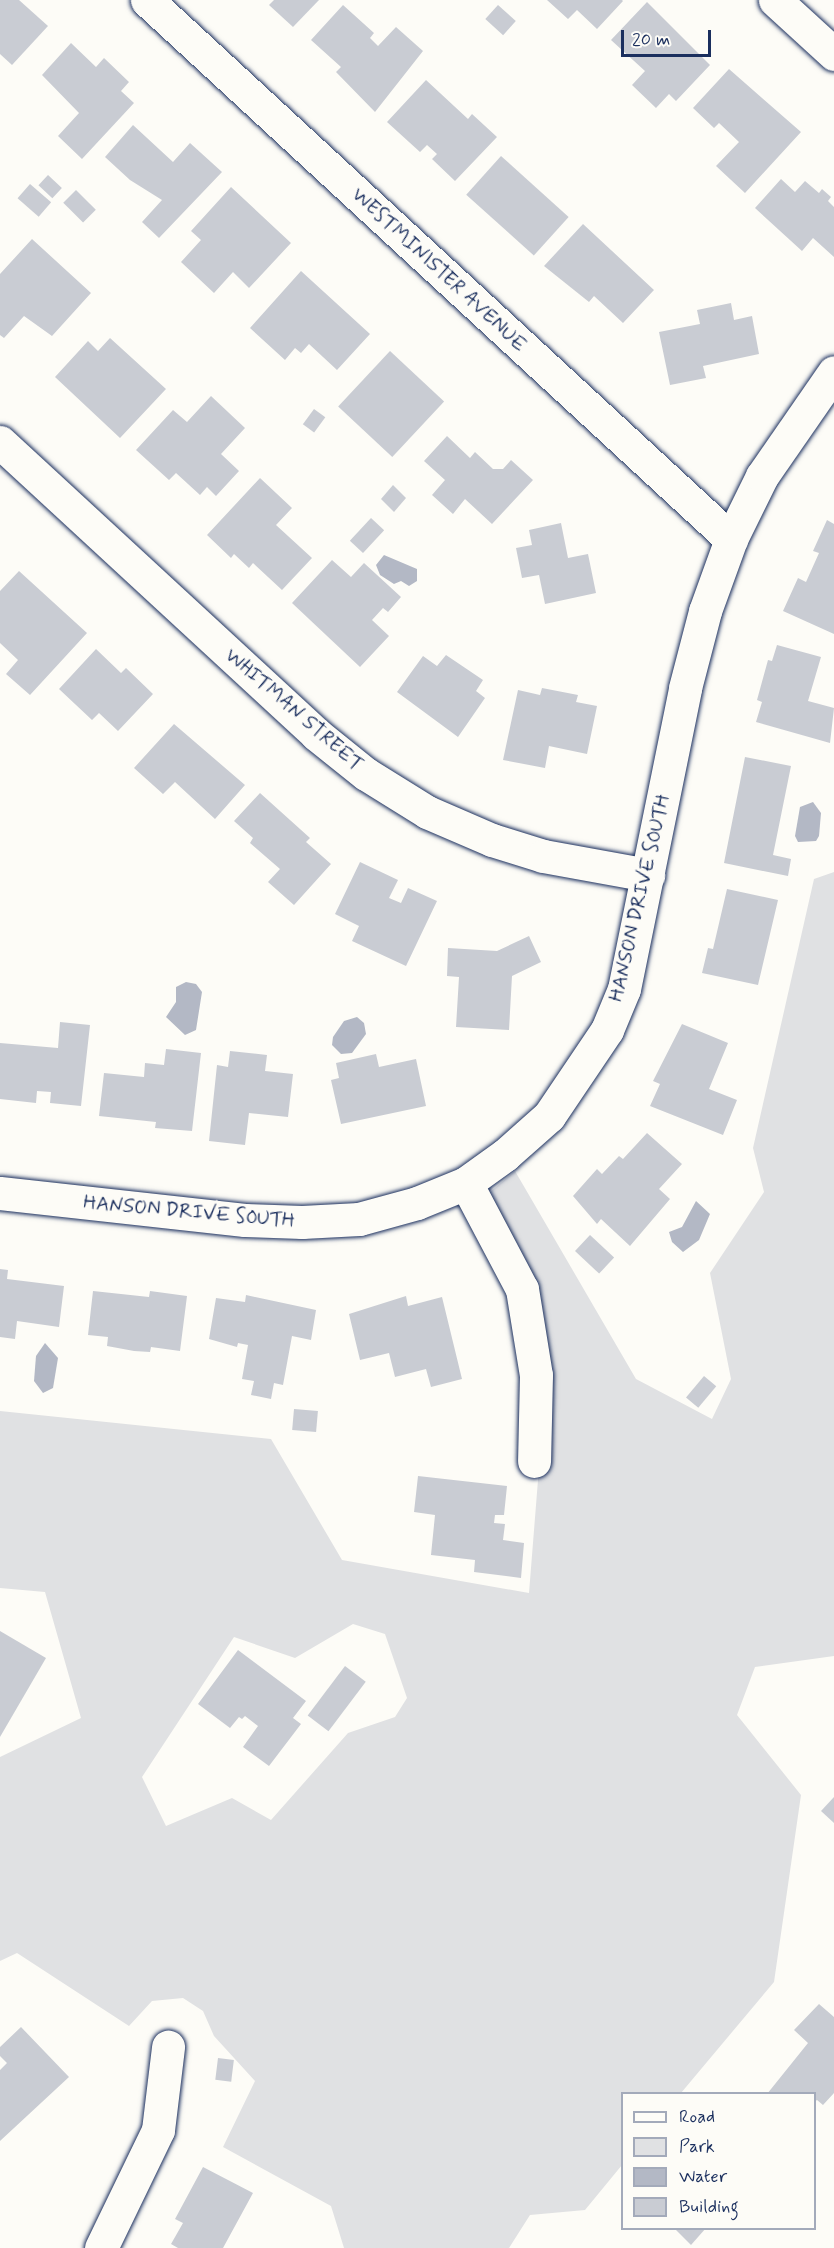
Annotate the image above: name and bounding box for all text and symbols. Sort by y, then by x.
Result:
scale bar [624,18,714,56]
text: 20 m [632,28,670,52]
street label: WESTMINISTER AVENUE [347,183,531,357]
street label: WHITMAN STREET [219,643,369,777]
street label: HANSON DRIVE SOUTH [604,791,676,1005]
street label: HANSON DRIVE SOUTH [81,1191,297,1233]
legend [621,2092,816,2230]
text: Road [679,2105,715,2129]
text: Park [679,2135,715,2159]
text: Water [679,2165,727,2189]
text: Building [679,2195,739,2219]

